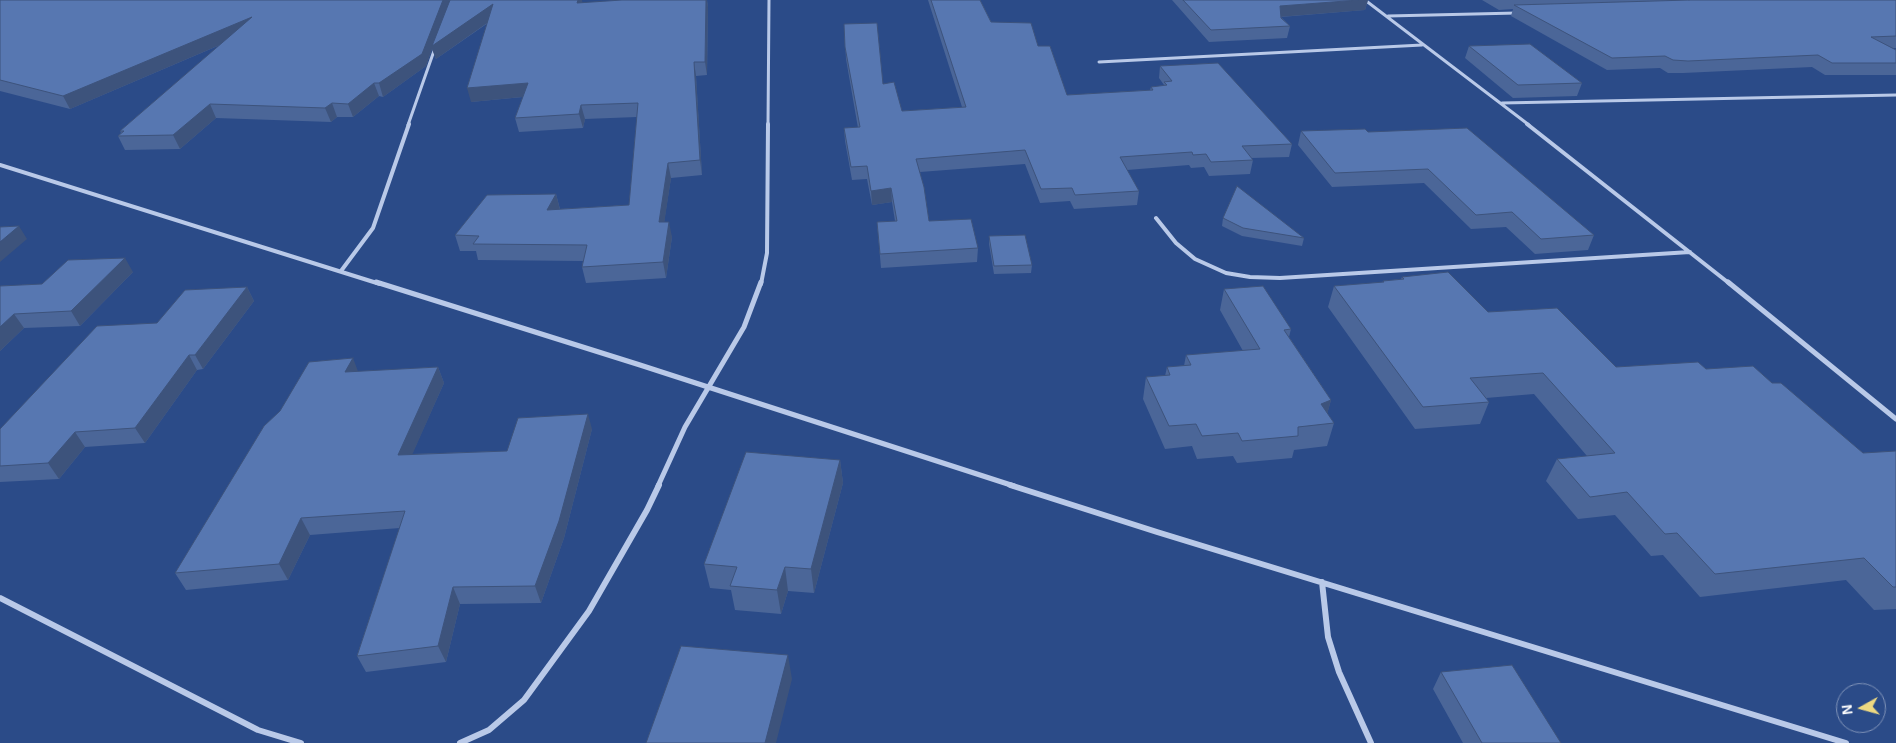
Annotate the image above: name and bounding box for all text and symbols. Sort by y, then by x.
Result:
north arrow [1836,683,1886,733]
text: N [1839,704,1856,716]

